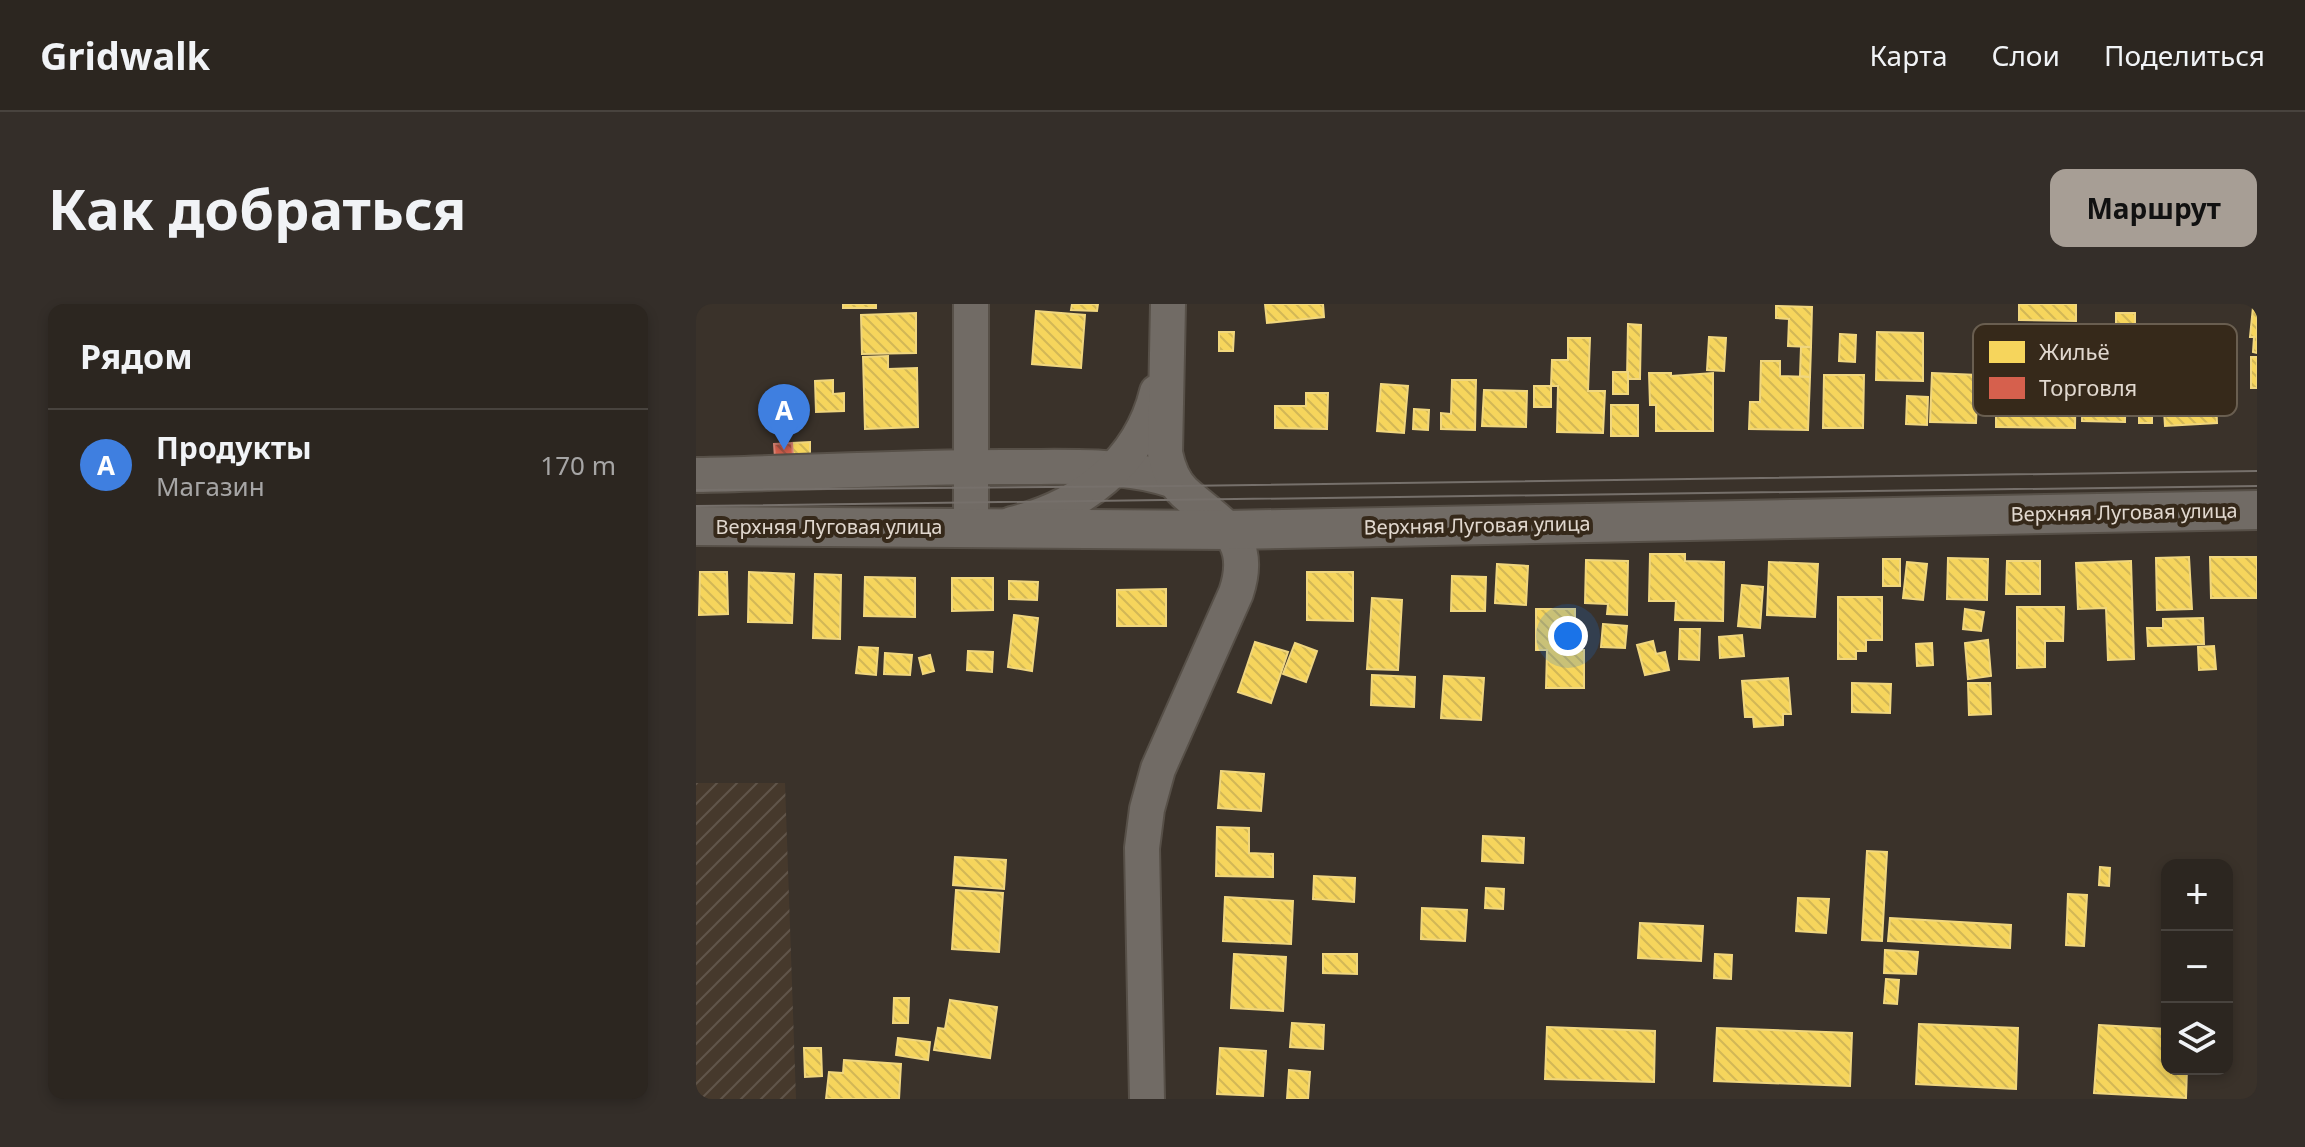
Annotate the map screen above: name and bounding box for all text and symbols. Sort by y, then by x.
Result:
text: Gridwalk [40,29,210,81]
text: Карта [1869,36,1948,74]
text: Слои [1992,36,2060,74]
text: Поделиться [2104,36,2265,74]
button: Маршрут [2050,169,2257,247]
text: Как добраться [48,170,467,246]
legend [1973,324,2237,416]
text: Рядом [80,333,193,379]
text: Жильё [2039,336,2110,366]
text: Торговля [2039,372,2137,402]
pin: A [758,384,810,450]
text: Продукты [156,427,312,468]
text: A [97,447,115,483]
text: 170 m [540,447,616,483]
text: Магазин [156,468,265,504]
street label: Верхняя Луговая улица [2010,497,2238,527]
street label: Верхняя Луговая улица [1363,510,1591,540]
street label: Верхняя Луговая улица [716,513,942,540]
your location [1548,616,1588,656]
map controls [2161,859,2233,1075]
button: + [2161,859,2233,931]
button: − [2161,931,2233,1003]
button: layers [2161,1003,2233,1075]

